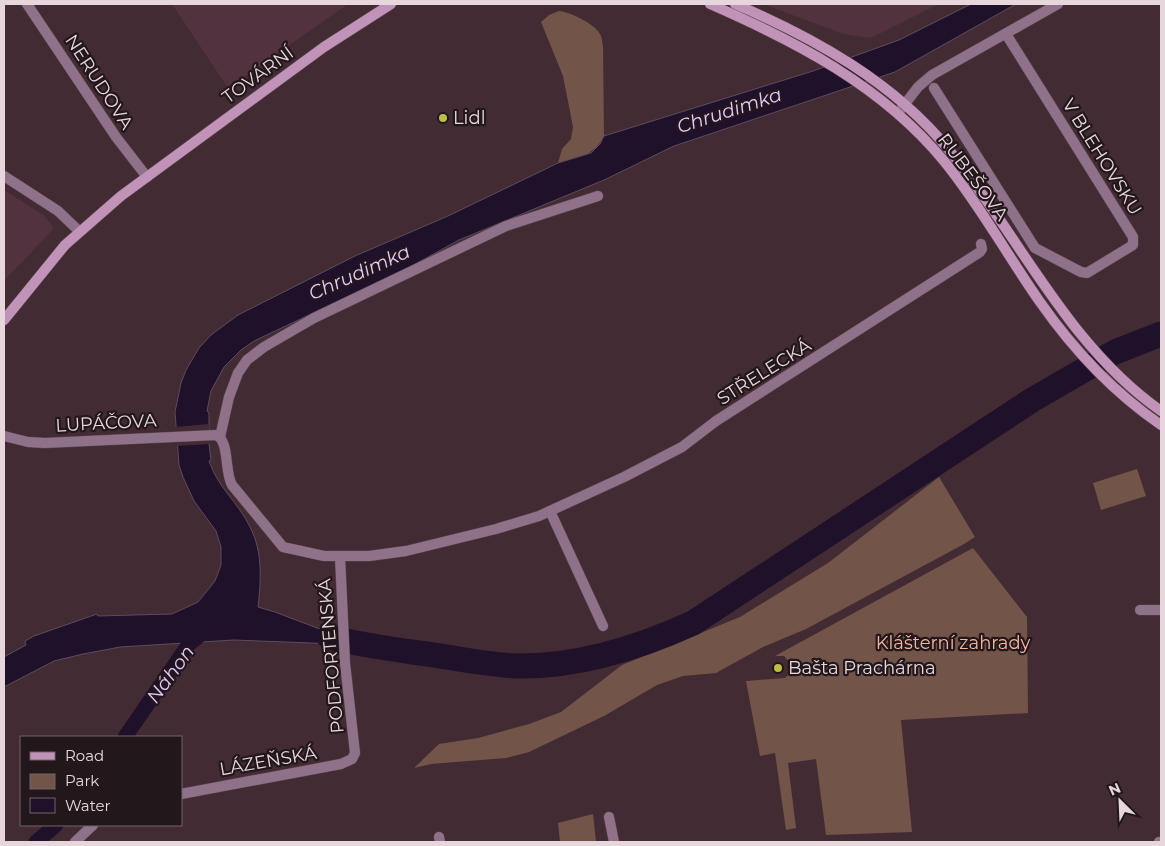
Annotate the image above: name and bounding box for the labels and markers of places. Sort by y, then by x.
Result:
place label: Lidl [453,107,486,129]
marker: Lidl [437,112,449,124]
place label: Bašta Prachárna [788,657,936,679]
marker: Bašta Prachárna [772,662,784,674]

